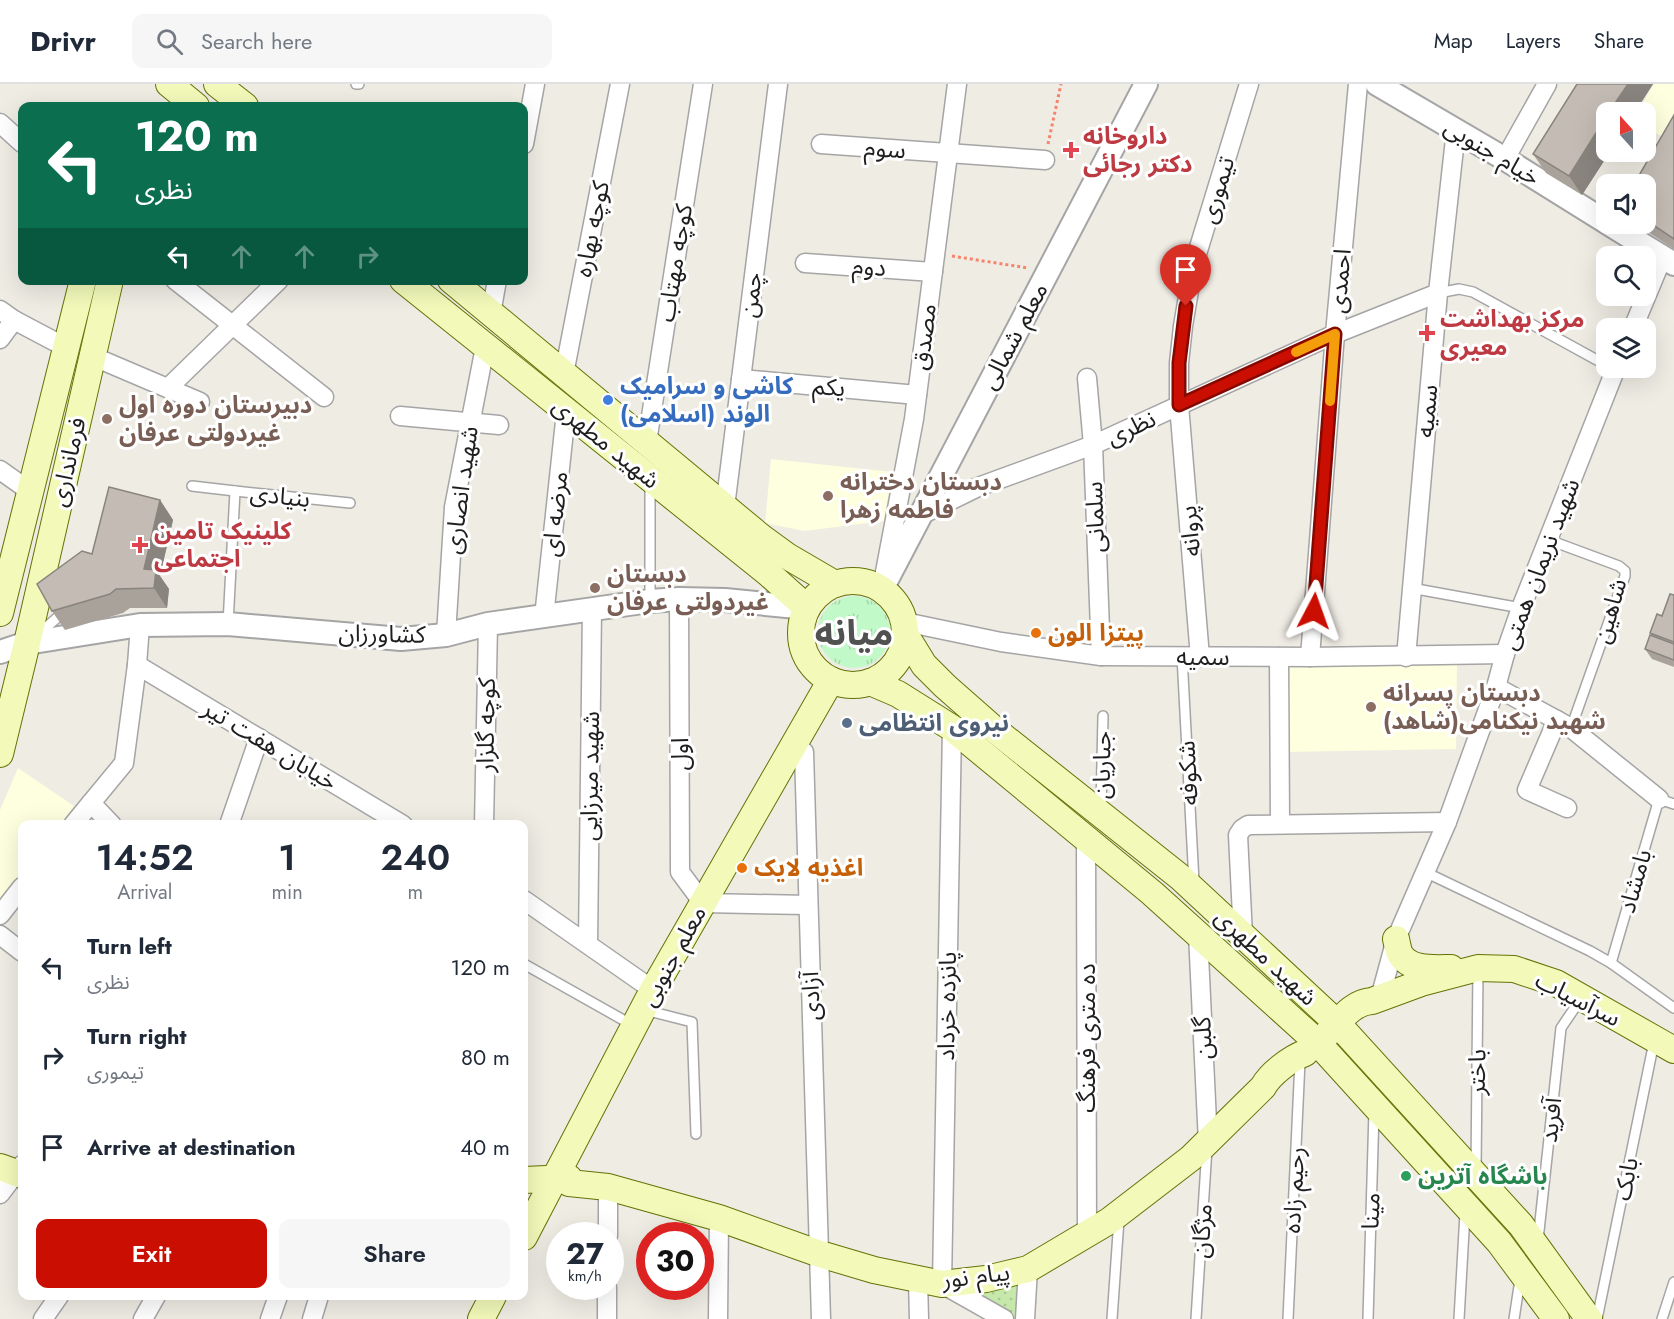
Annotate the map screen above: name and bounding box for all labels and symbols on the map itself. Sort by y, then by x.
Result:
north arrow [1596,102,1656,162]
street label: خیام جنوبی [1437,109,1547,195]
place label: داروخانه دکتر رجائی [1083,118,1193,181]
street label: سوم [863,130,907,168]
marker: داروخانه دکتر رجائی [1064,143,1078,157]
street label: تیموری [1190,152,1243,228]
street label: کوچه بهاره [565,177,618,280]
street label: کوچه مهتاب [648,200,701,324]
pin [1160,244,1211,306]
street label: احمدی [1319,247,1360,315]
street label: دوم [851,248,887,286]
street label: چمن [730,270,771,320]
street label: معلم شمالی [971,276,1056,395]
place label: مرکز بهداشت معیری [1440,301,1584,364]
street label: مصدق [902,302,945,372]
marker: مرکز بهداشت معیری [1418,324,1436,342]
place label: کاشی و سرامیک الوند (اسلامی) [620,368,794,431]
street label: یکم [811,368,847,405]
street label: سميه [1407,383,1446,439]
place label: دبیرستان دوره اول غیردولتی عرفان [119,387,312,450]
street label: شهید مطهری [545,388,668,497]
marker: کاشی و سرامیک الوند (اسلامی) [601,393,615,407]
street label: نظری [1100,401,1161,454]
marker: دبیرستان دوره اول غیردولتی عرفان [100,412,114,426]
street label: فرمانداری [40,414,95,510]
street label: شهید انصاری [434,424,487,556]
place label: دبستان دخترانه فاطمه زهرا [840,464,1002,527]
street label: مرضه ای [533,469,576,558]
street label: شهید نریمان همتی [1491,473,1588,655]
street label: بنیادی [248,475,312,516]
street label: سلمانی [1076,481,1113,553]
marker: دبستان دخترانه فاطمه زهرا [821,489,835,503]
street label: پروانه [1170,504,1209,558]
place label: کلینیک تامین اجتماعی [154,513,293,576]
marker: کلینیک تامین اجتماعی [131,536,149,554]
place label: دبستان غیردولتی عرفان [607,556,769,619]
street label: شاهین [1584,574,1635,647]
position arrow [1282,579,1346,643]
marker: دبستان غیردولتی عرفان [588,581,602,595]
district label: میانه [815,606,893,658]
street label: کشاورزان [338,615,427,652]
place label: پیتزا الون [1048,615,1144,650]
marker: پیتزا الون [1029,626,1043,640]
street label: سمیه [1176,639,1230,674]
place label: دبستان پسرانه شهید نیکنامی(شاهد) [1383,675,1606,738]
street label: کوچه گلزار [467,676,504,774]
street label: خیابان هفت تیر [195,690,344,799]
marker: دبستان پسرانه شهید نیکنامی(شاهد) [1364,700,1378,714]
place label: نیروی انتظامی [859,705,1009,740]
street label: شهید میرزایی [571,711,608,841]
marker: نیروی انتظامی [840,716,854,730]
street label: جباریان [1083,731,1120,799]
street label: اول [662,737,697,771]
street label: شکوفه [1168,740,1207,806]
street label: بامشاد [1609,845,1660,917]
place label: اغذیه لایک [754,850,863,885]
marker: اغذیه لایک [735,861,749,875]
street label: معلم جنوبی [630,899,715,1013]
street label: شهید مطهری [1207,900,1326,1014]
street label: پانزده خرداد [928,951,965,1061]
street label: سرآسیاب [1529,962,1627,1035]
street label: ده متری فرهنگ [1069,963,1104,1113]
street label: آزادی [792,970,829,1021]
street label: گلبن [1184,1015,1221,1060]
street label: باختر [1459,1049,1494,1096]
street label: آفرید [1531,1095,1570,1144]
street label: رحیم زاده [1274,1146,1313,1234]
street label: بابک [1604,1154,1647,1203]
place label: باشگاه آترین [1418,1158,1548,1193]
marker: باشگاه آترین [1399,1169,1413,1183]
street label: مینا [1352,1192,1389,1230]
street label: مژگان [1182,1203,1221,1259]
speed limit sign: 30 [636,1222,714,1300]
street label: پیام نور [939,1254,1012,1298]

